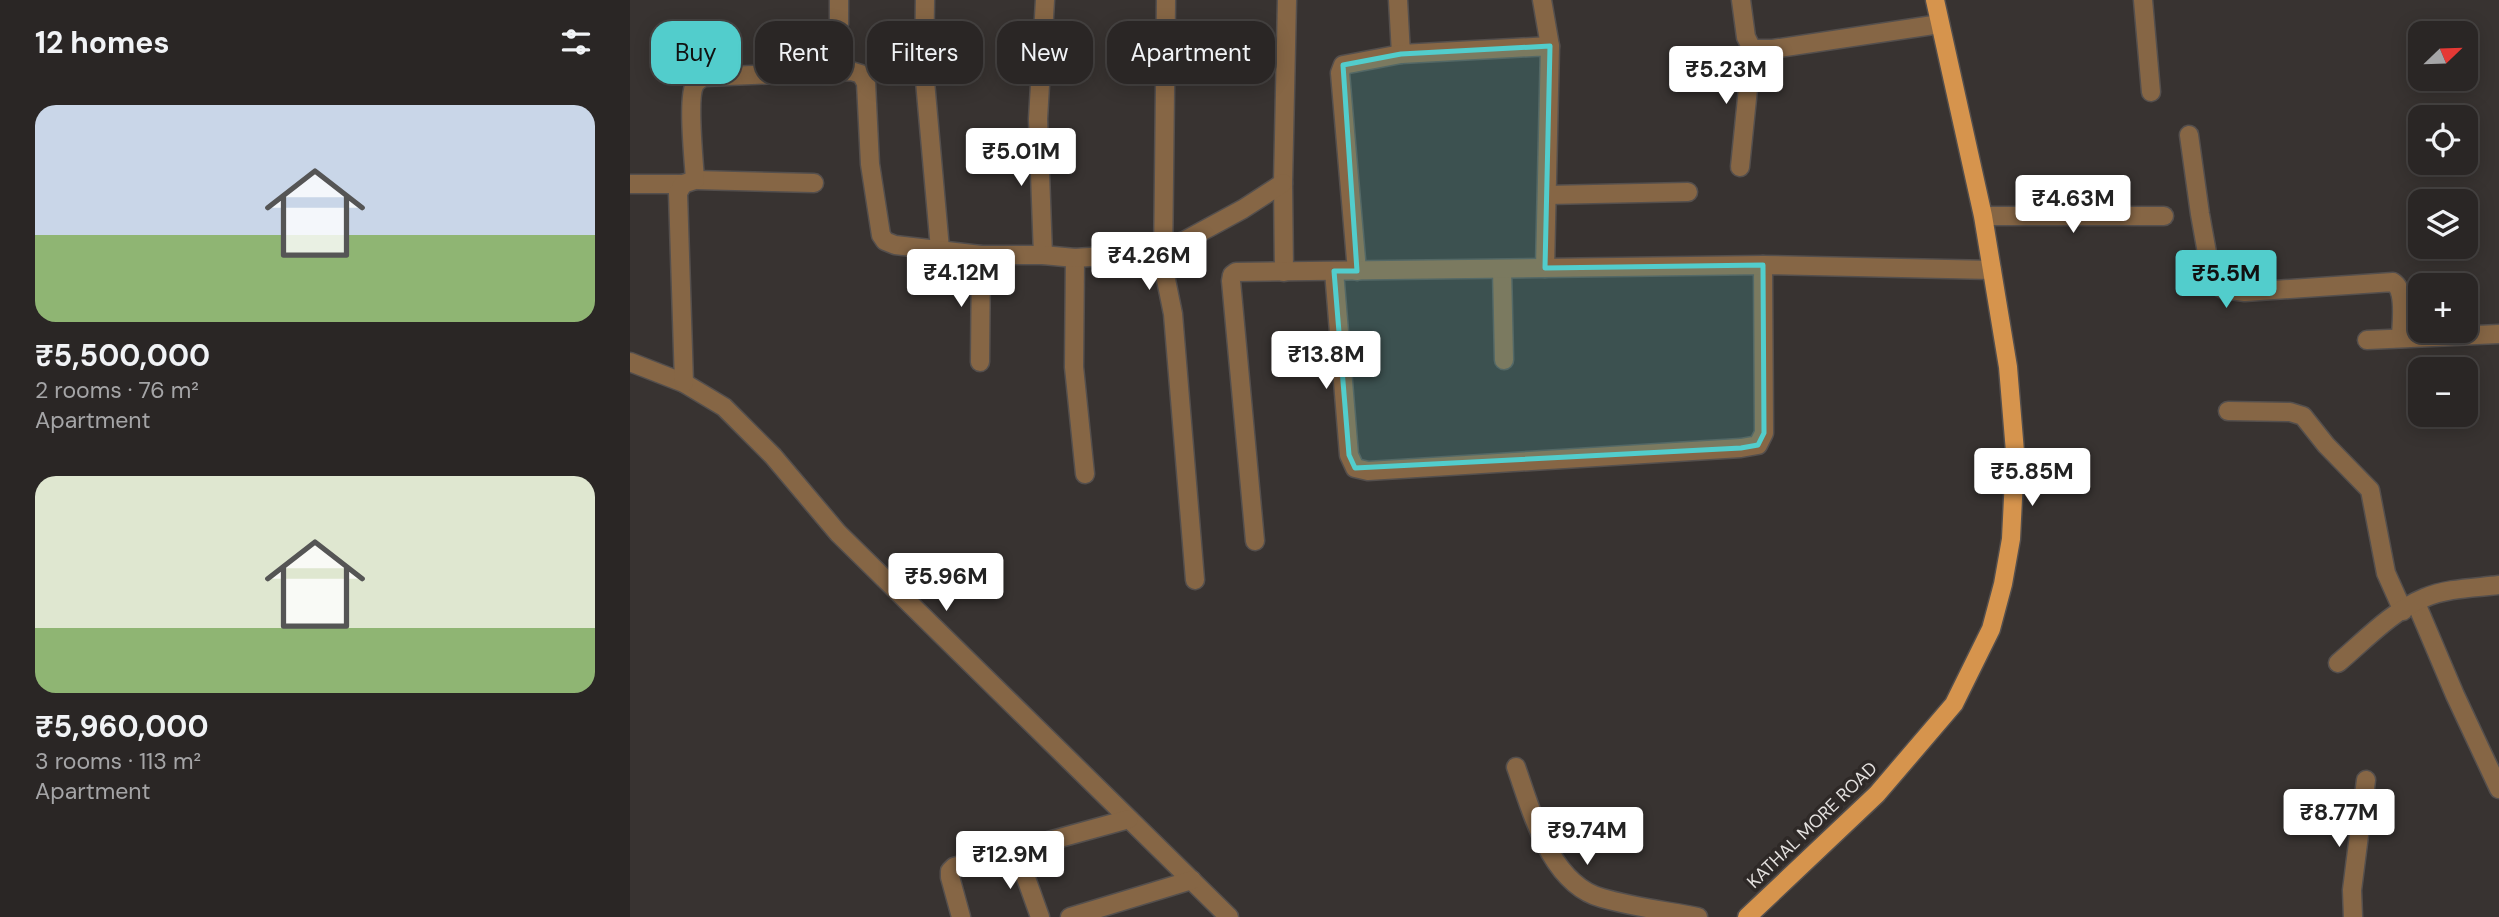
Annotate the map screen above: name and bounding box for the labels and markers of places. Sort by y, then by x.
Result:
pin: ₹5.23M [1669,46,1783,106]
pin: ₹5.01M [964,128,1078,188]
pin: ₹4.63M [2016,176,2130,235]
pin: ₹4.26M [1092,232,1206,292]
pin: ₹4.12M [904,250,1018,309]
pin: ₹5.5M [2177,250,2275,310]
pin: ₹13.8M [1269,332,1383,391]
pin: ₹5.85M [1975,448,2089,508]
pin: ₹5.96M [889,554,1003,613]
pin: ₹8.77M [2282,790,2396,849]
pin: ₹9.74M [1530,808,1644,867]
pin: ₹12.9M [953,832,1067,891]

